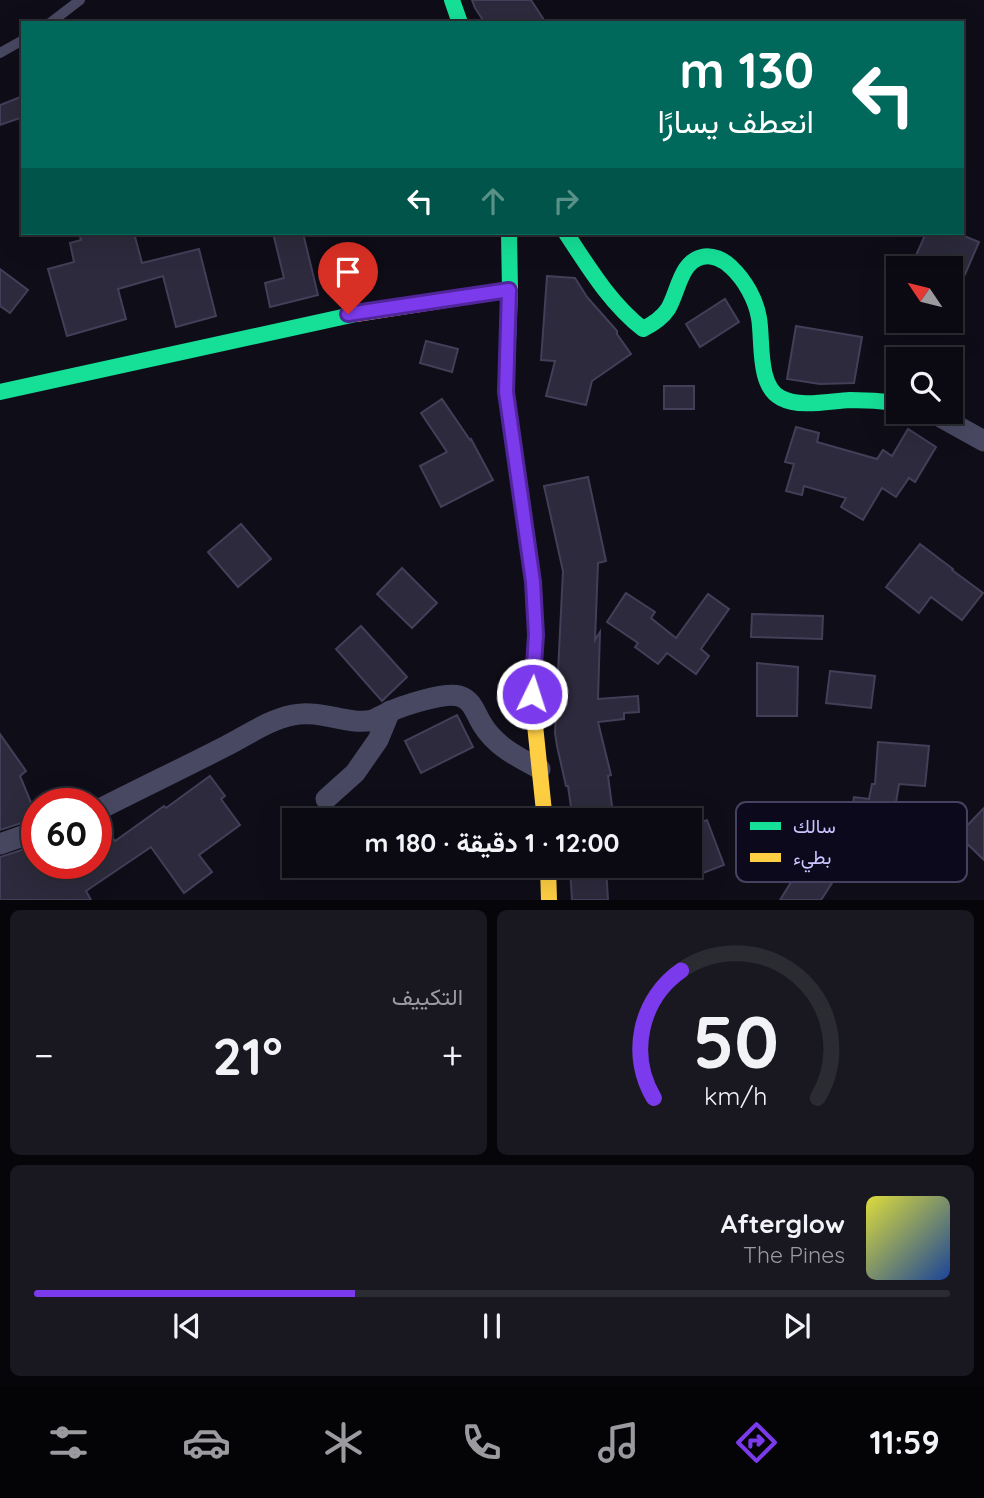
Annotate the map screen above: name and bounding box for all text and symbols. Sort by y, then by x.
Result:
text: 130 m [680,39,814,100]
icon: left [838,49,929,140]
text: انعطف يسارًا [658,101,814,141]
icon: left [401,182,439,220]
icon: ahead [474,182,512,220]
icon: right [547,182,585,220]
pin [318,242,378,314]
icon: arrive [329,253,367,291]
north arrow [886,256,962,332]
map controls [886,256,963,424]
button: search [886,347,963,424]
position arrow [495,657,569,731]
speed limit sign: 60 [21,788,112,879]
legend [736,802,967,882]
text: سالك [793,814,836,838]
text: 12:00 · 1 دقيقة · 180 m [365,826,619,859]
text: بطيء [793,845,831,873]
text: التكييف [392,982,463,1011]
text: 50 [692,996,779,1087]
text: 21° [213,1023,283,1088]
text: − [34,1031,54,1079]
text: + [442,1031,463,1079]
text: km/h [704,1080,767,1111]
text: Afterglow [721,1207,845,1240]
text: The Pines [743,1240,845,1269]
icon: previous [168,1307,206,1345]
icon: pause [473,1307,511,1345]
icon: next [778,1307,816,1345]
icon: filters [44,1418,93,1467]
icon: car [182,1418,231,1467]
icon: climate [319,1418,368,1467]
icon: phone [457,1418,506,1467]
icon: music [594,1418,643,1467]
icon: directions [732,1418,781,1467]
text: 11:59 [869,1422,940,1462]

